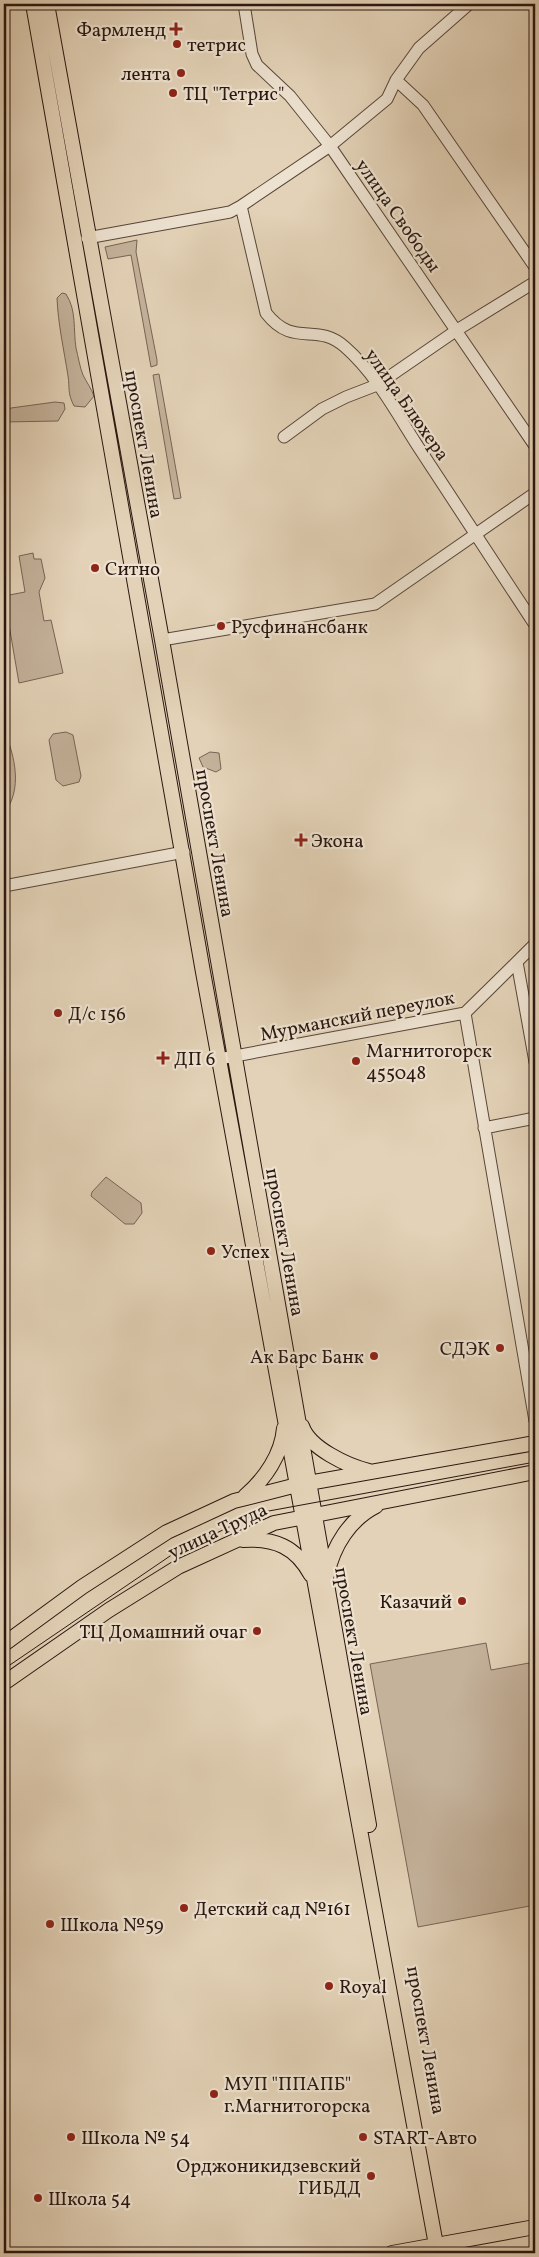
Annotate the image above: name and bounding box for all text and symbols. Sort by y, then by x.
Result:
place label: Фармленд [76,18,166,44]
marker: Фармленд [170,23,182,35]
place label: тетрис [187,33,246,59]
marker: тетрис [171,38,183,50]
place label: лента [121,62,171,88]
marker: лента [175,67,187,79]
place label: ТЦ "Тетрис" [183,82,285,108]
marker: ТЦ "Тетрис" [167,87,179,99]
street label: улица Свободы [349,154,446,278]
street label: улица Блюхера [358,344,455,467]
street label: проспект Ленина [117,368,169,521]
place label: Ситно [105,557,160,583]
marker: Ситно [89,562,101,574]
place label: Русфинансбанк [231,615,368,641]
marker: Русфинансбанк [215,620,227,632]
street label: проспект Ленина [188,767,240,920]
place label: Экона [311,829,364,855]
marker: Экона [295,834,307,846]
street label: Мурманский переулок [258,985,457,1049]
place label: Д/с 156 [68,1002,126,1028]
marker: Д/с 156 [52,1007,64,1019]
place label: Магнитогорск 455048 [366,1039,492,1087]
place label: ДП 6 [174,1047,215,1073]
marker: ДП 6 [156,1051,170,1065]
marker: Магнитогорск 455048 [350,1055,362,1067]
street label: проспект Ленина [258,1166,310,1319]
place label: Успех [221,1240,270,1266]
marker: Успех [205,1245,217,1257]
place label: СДЭК [440,1337,490,1363]
marker: СДЭК [494,1342,506,1354]
place label: Ак Барс Банк [250,1345,364,1371]
marker: Ак Барс Банк [368,1350,380,1362]
street label: улица Труда [164,1497,272,1566]
street label: проспект Ленина [327,1565,379,1718]
place label: Казачий [379,1590,452,1616]
marker: Казачий [456,1595,468,1607]
place label: ТЦ Домашний очаг [79,1620,248,1646]
marker: ТЦ Домашний очаг [251,1625,263,1637]
place label: Детский сад №161 [194,1897,351,1923]
marker: Детский сад №161 [178,1902,190,1914]
place label: Школа №59 [60,1913,164,1939]
marker: Школа №59 [44,1918,56,1930]
street label: проспект Ленина [399,1964,451,2117]
place label: Royal [339,1975,387,2001]
marker: Royal [323,1980,335,1992]
place label: МУП "ППАПБ" г.Магнитогорска [224,2072,370,2120]
marker: МУП "ППАПБ" г.Магнитогорска [208,2088,220,2100]
place label: Школа № 54 [81,2126,190,2152]
place label: START-Авто [373,2126,477,2152]
marker: Школа № 54 [65,2131,77,2143]
marker: START-Авто [357,2131,369,2143]
place label: Орджоникидзевский ГИБДД [176,2154,361,2202]
marker: Орджоникидзевский ГИБДД [365,2170,377,2182]
place label: Школа 54 [48,2187,131,2213]
marker: Школа 54 [32,2192,44,2204]

